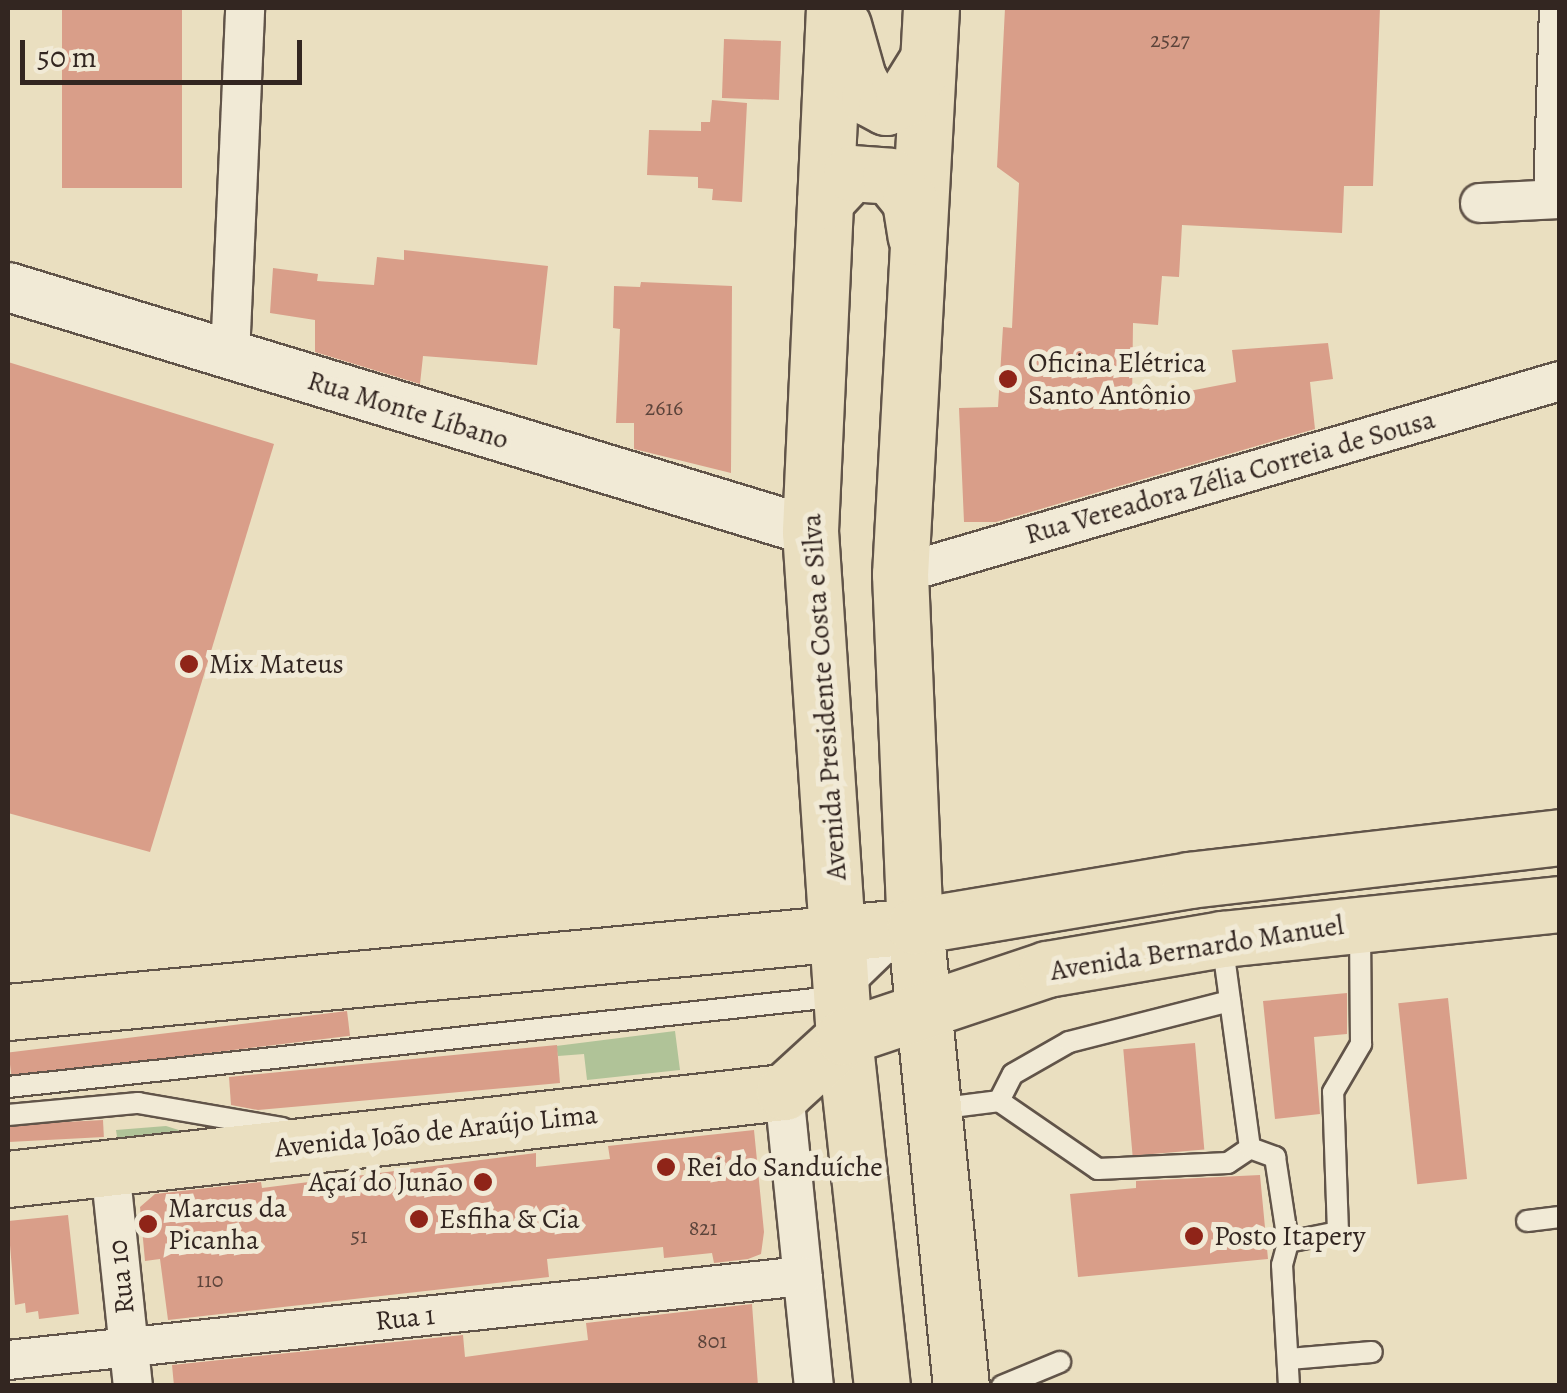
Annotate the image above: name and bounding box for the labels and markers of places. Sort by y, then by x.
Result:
place label: Oficina Elétrica Santo Antônio [1028,346,1206,412]
marker: Oficina Elétrica Santo Antônio [997,368,1019,390]
place label: Mix Mateus [209,647,344,681]
marker: Mix Mateus [178,653,200,675]
place label: Rei do Sanduíche [686,1150,883,1184]
marker: Rei do Sanduíche [655,1156,677,1178]
place label: Açaí do Junão [309,1165,463,1199]
marker: Açaí do Junão [472,1171,494,1193]
place label: Marcus da Picanha [168,1191,287,1257]
place label: Esfiha & Cia [439,1202,580,1236]
marker: Esfiha & Cia [408,1208,430,1230]
marker: Marcus da Picanha [137,1213,159,1235]
place label: Posto Itapery [1214,1219,1365,1253]
marker: Posto Itapery [1183,1225,1205,1247]

